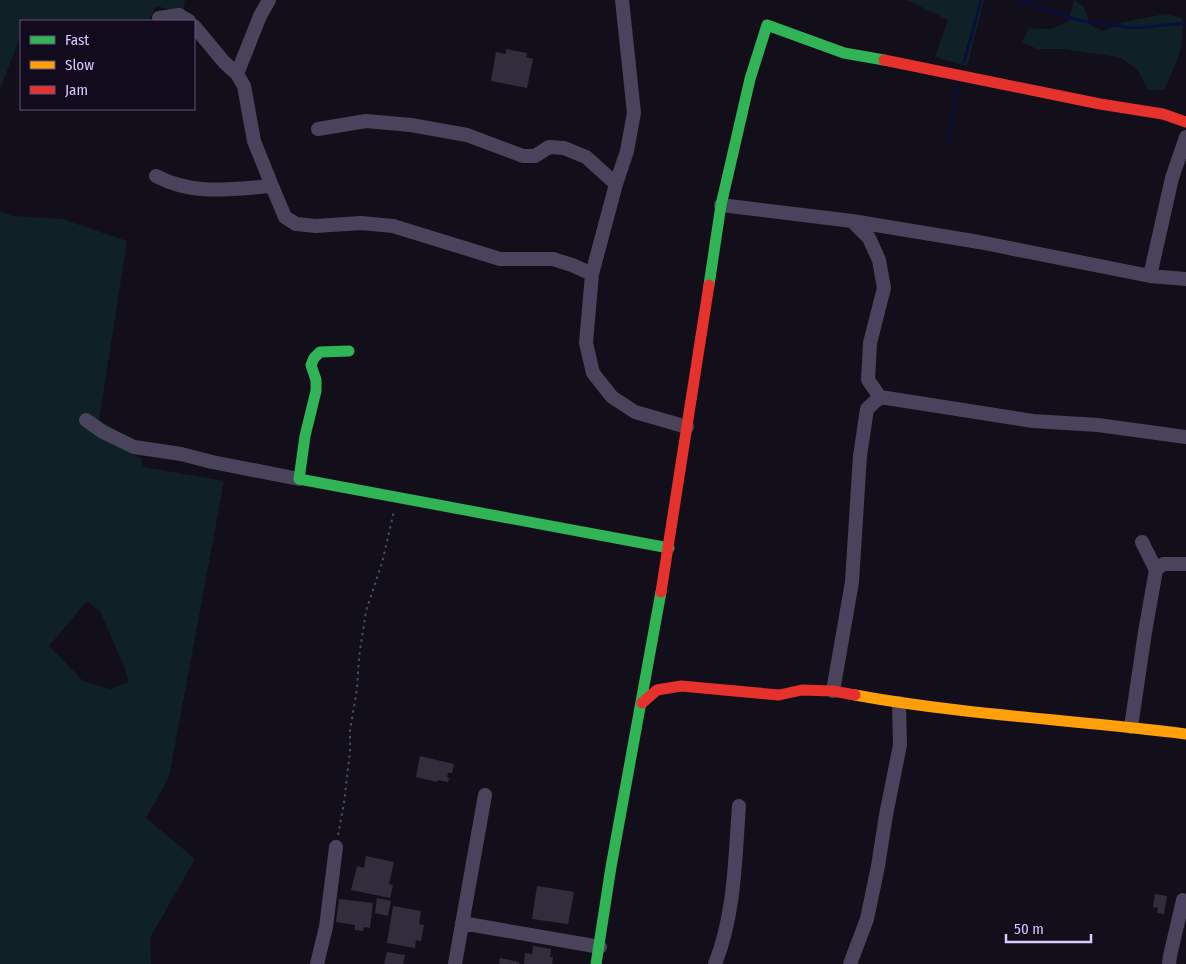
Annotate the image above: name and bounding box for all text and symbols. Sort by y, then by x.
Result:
legend [20,20,195,110]
text: Fast [65,31,89,49]
text: Slow [65,56,94,74]
text: Jam [65,81,88,99]
scale bar [1006,912,1091,944]
text: 50 m [1014,920,1044,938]

